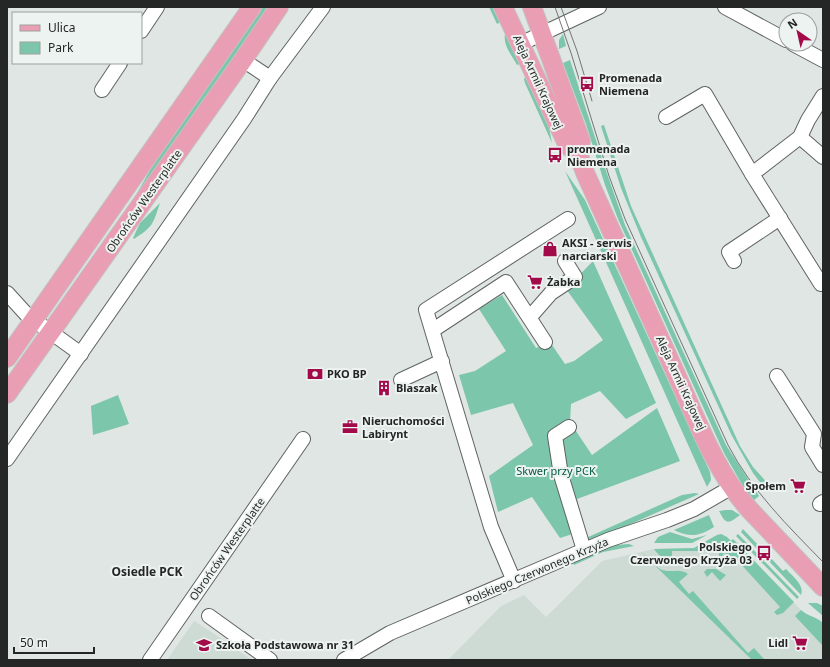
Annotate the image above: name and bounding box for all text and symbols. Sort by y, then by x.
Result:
legend [12,12,142,64]
north arrow [778,12,818,52]
text: N [784,15,800,32]
text: Ulica [48,19,75,36]
street label: Aleja Armii Krajowej [510,32,567,131]
text: Park [48,39,74,56]
place label: Promenada Niemena [599,70,662,98]
bus stop icon: Promenada Niemena [578,75,596,93]
place label: promenada Niemena [567,141,630,169]
street label: Obrońców Westerplatte [102,146,185,255]
bus stop icon: promenada Niemena [546,146,564,164]
place label: AKSI - serwis narciarski [562,235,632,263]
shop icon: AKSI - serwis narciarski [541,240,559,258]
supermarket icon: Żabka [526,273,544,291]
place label: Żabka [547,274,580,289]
street label: Aleja Armii Krajowej [653,333,710,432]
bank icon: PKO BP [306,365,324,383]
place label: PKO BP [327,366,367,381]
building icon: Blaszak [375,379,393,397]
place label: Blaszak [396,380,438,395]
place label: Nieruchomości Labirynt [362,413,445,441]
office icon: Nieruchomości Labirynt [341,418,359,436]
park label: Skwer przy PCK [516,463,596,478]
supermarket icon: Społem [789,477,807,495]
place label: Społem [745,478,786,493]
street label: Obrońców Westerplatte [185,494,268,603]
street label: Polskiego Czerwonego Krzyża [463,534,610,607]
place label: Polskiego Czerwonego Krzyża 03 [630,539,752,567]
bus stop icon: Polskiego Czerwonego Krzyża 03 [755,544,773,562]
district label: Osiedle PCK [112,563,182,580]
scale bar [14,629,94,655]
text: 50 m [20,634,48,651]
supermarket icon: Lidl [791,634,809,652]
place label: Lidl [768,635,788,650]
school or university icon: Szkoła Podstawowa nr 31 [195,636,213,654]
place label: Szkoła Podstawowa nr 31 [216,637,354,652]

